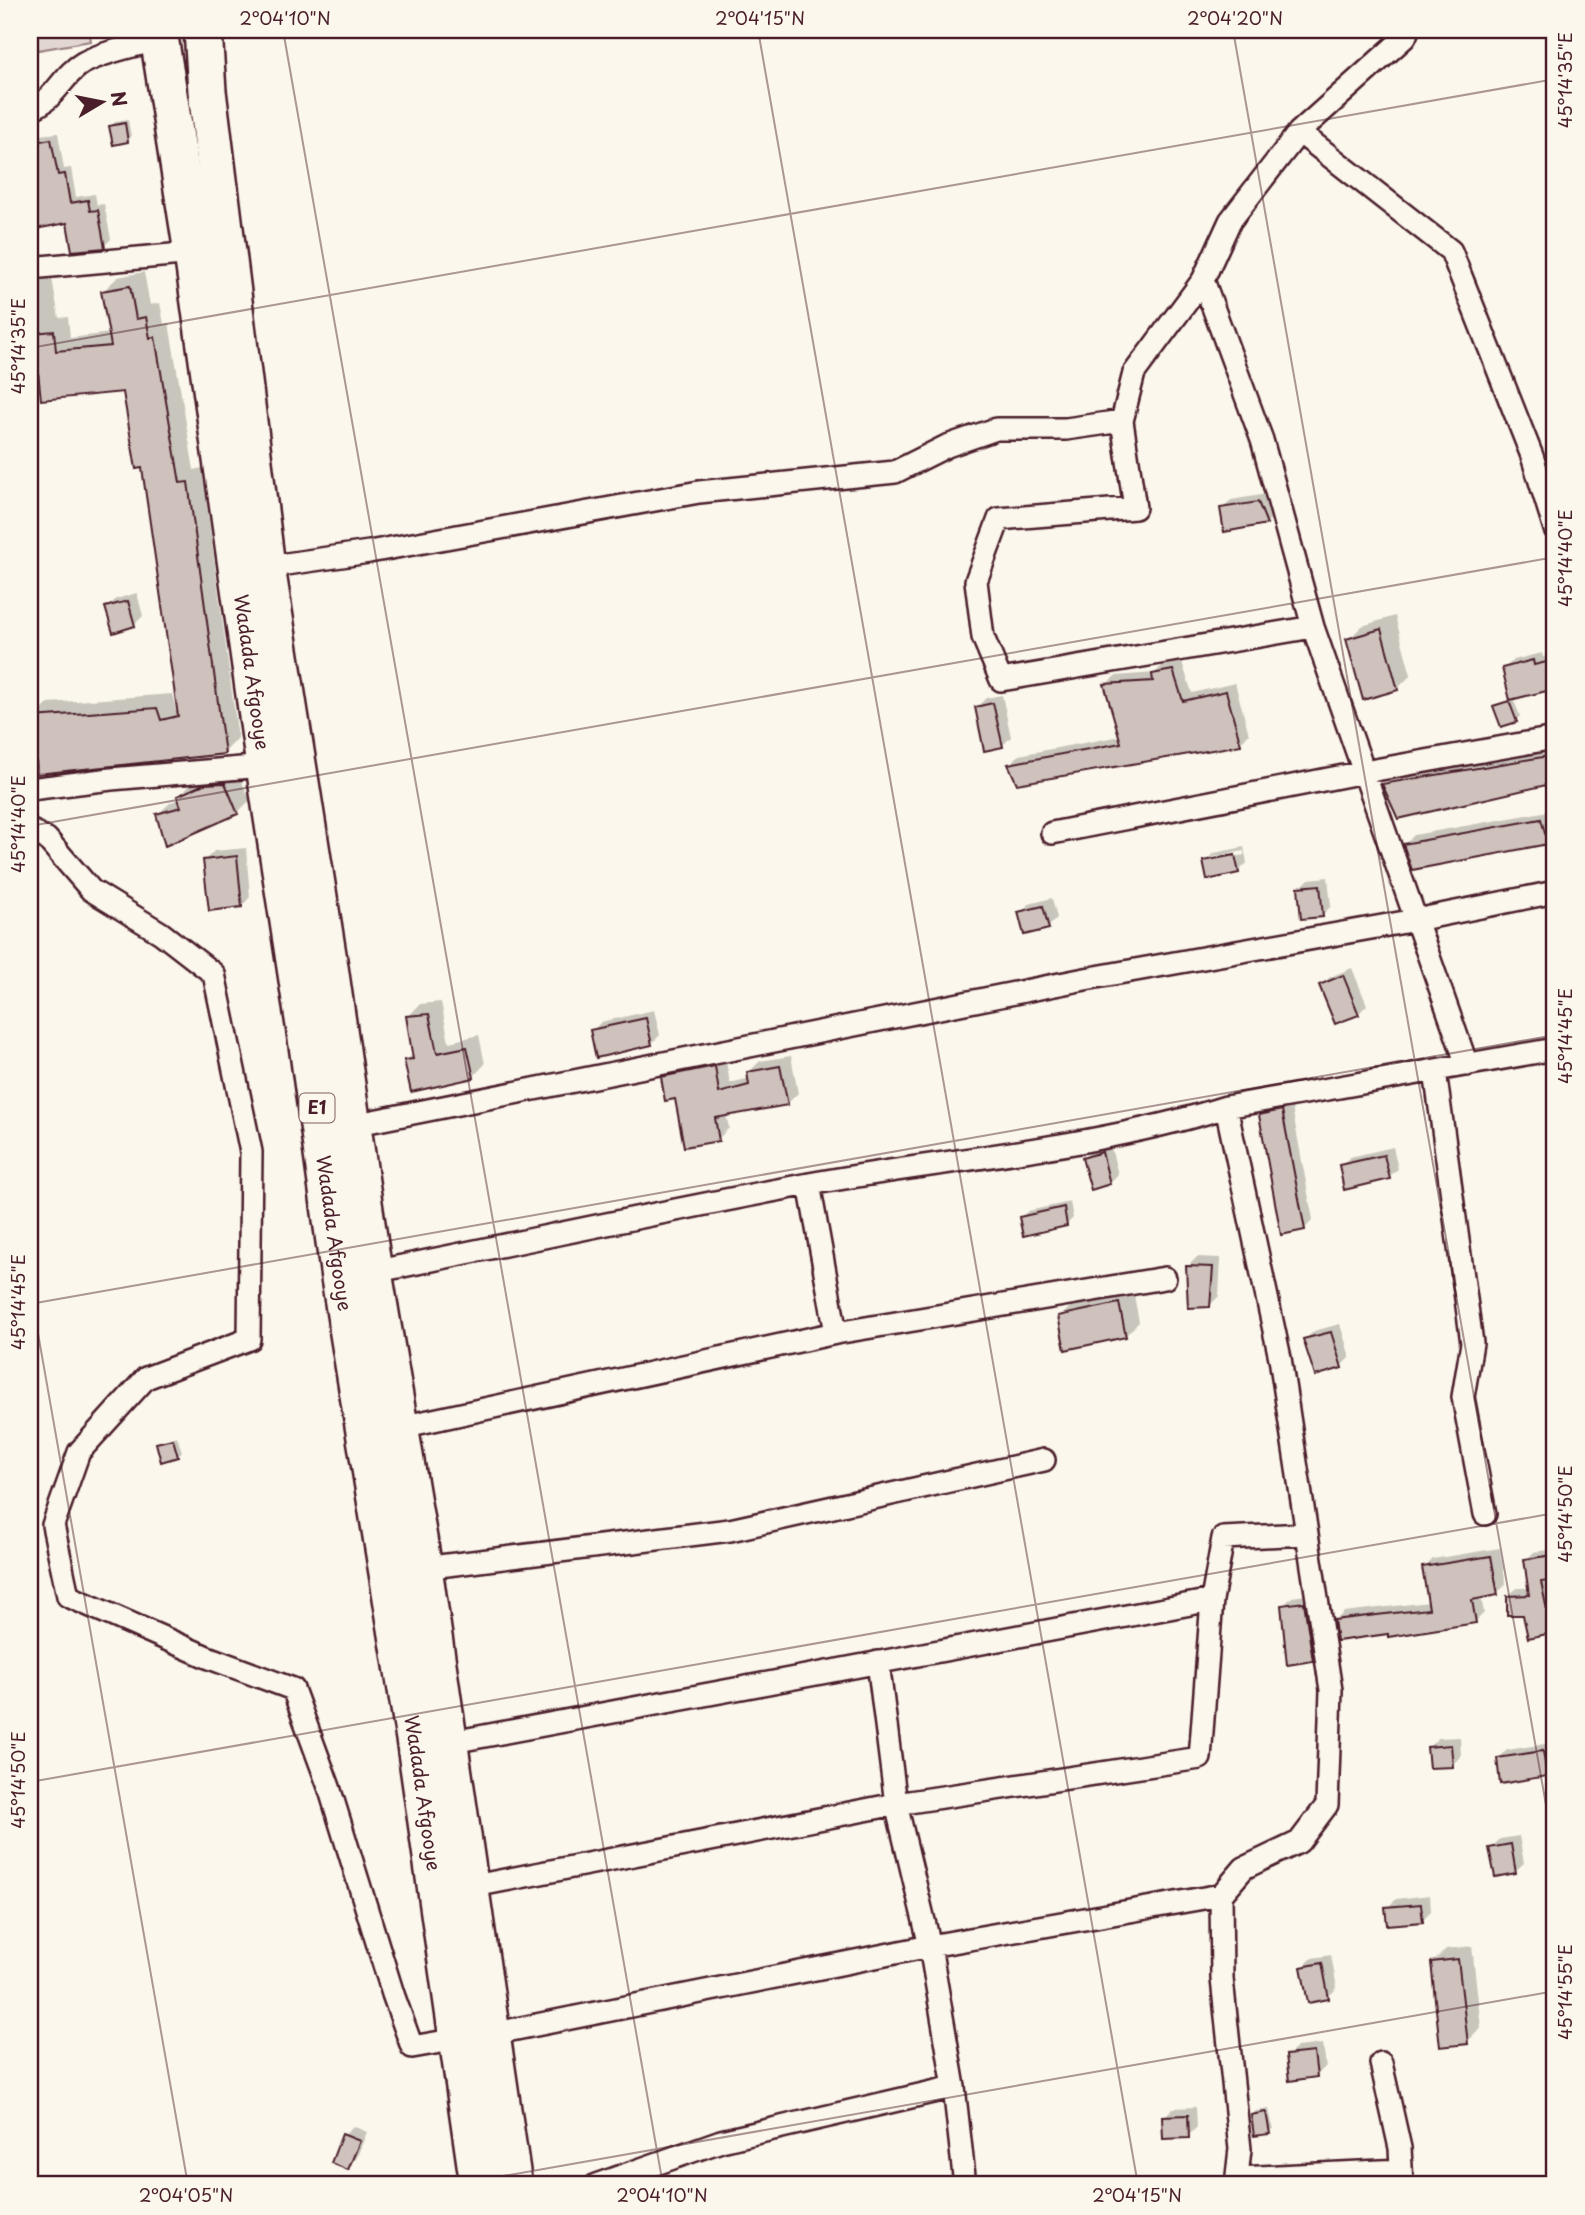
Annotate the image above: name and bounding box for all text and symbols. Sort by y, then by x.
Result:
text: 2°04'10"N [239,4,331,31]
text: 2°04'15"N [715,4,805,31]
text: 2°04'20"N [1187,4,1283,31]
text: 45°14'35"E [1551,32,1578,128]
north arrow [66,66,136,136]
text: N [105,89,135,109]
text: 45°14'35"E [4,298,31,394]
text: 45°14'40"E [1551,509,1578,607]
street label: Wadada Afgooye [228,592,278,752]
text: 45°14'40"E [4,775,31,873]
text: 45°14'45"E [1551,988,1578,1084]
road number: E1 [300,1093,334,1122]
street label: Wadada Afgooye [310,1153,360,1313]
text: 45°14'45"E [4,1254,31,1350]
text: 45°14'50"E [1551,1465,1578,1563]
street label: Wadada Afgooye [398,1713,449,1873]
text: 45°14'50"E [4,1731,31,1829]
text: 45°14'55"E [1551,1944,1578,2040]
text: 2°04'05"N [139,2181,233,2208]
text: 2°04'10"N [616,2181,708,2208]
text: 2°04'15"N [1092,2181,1182,2208]

